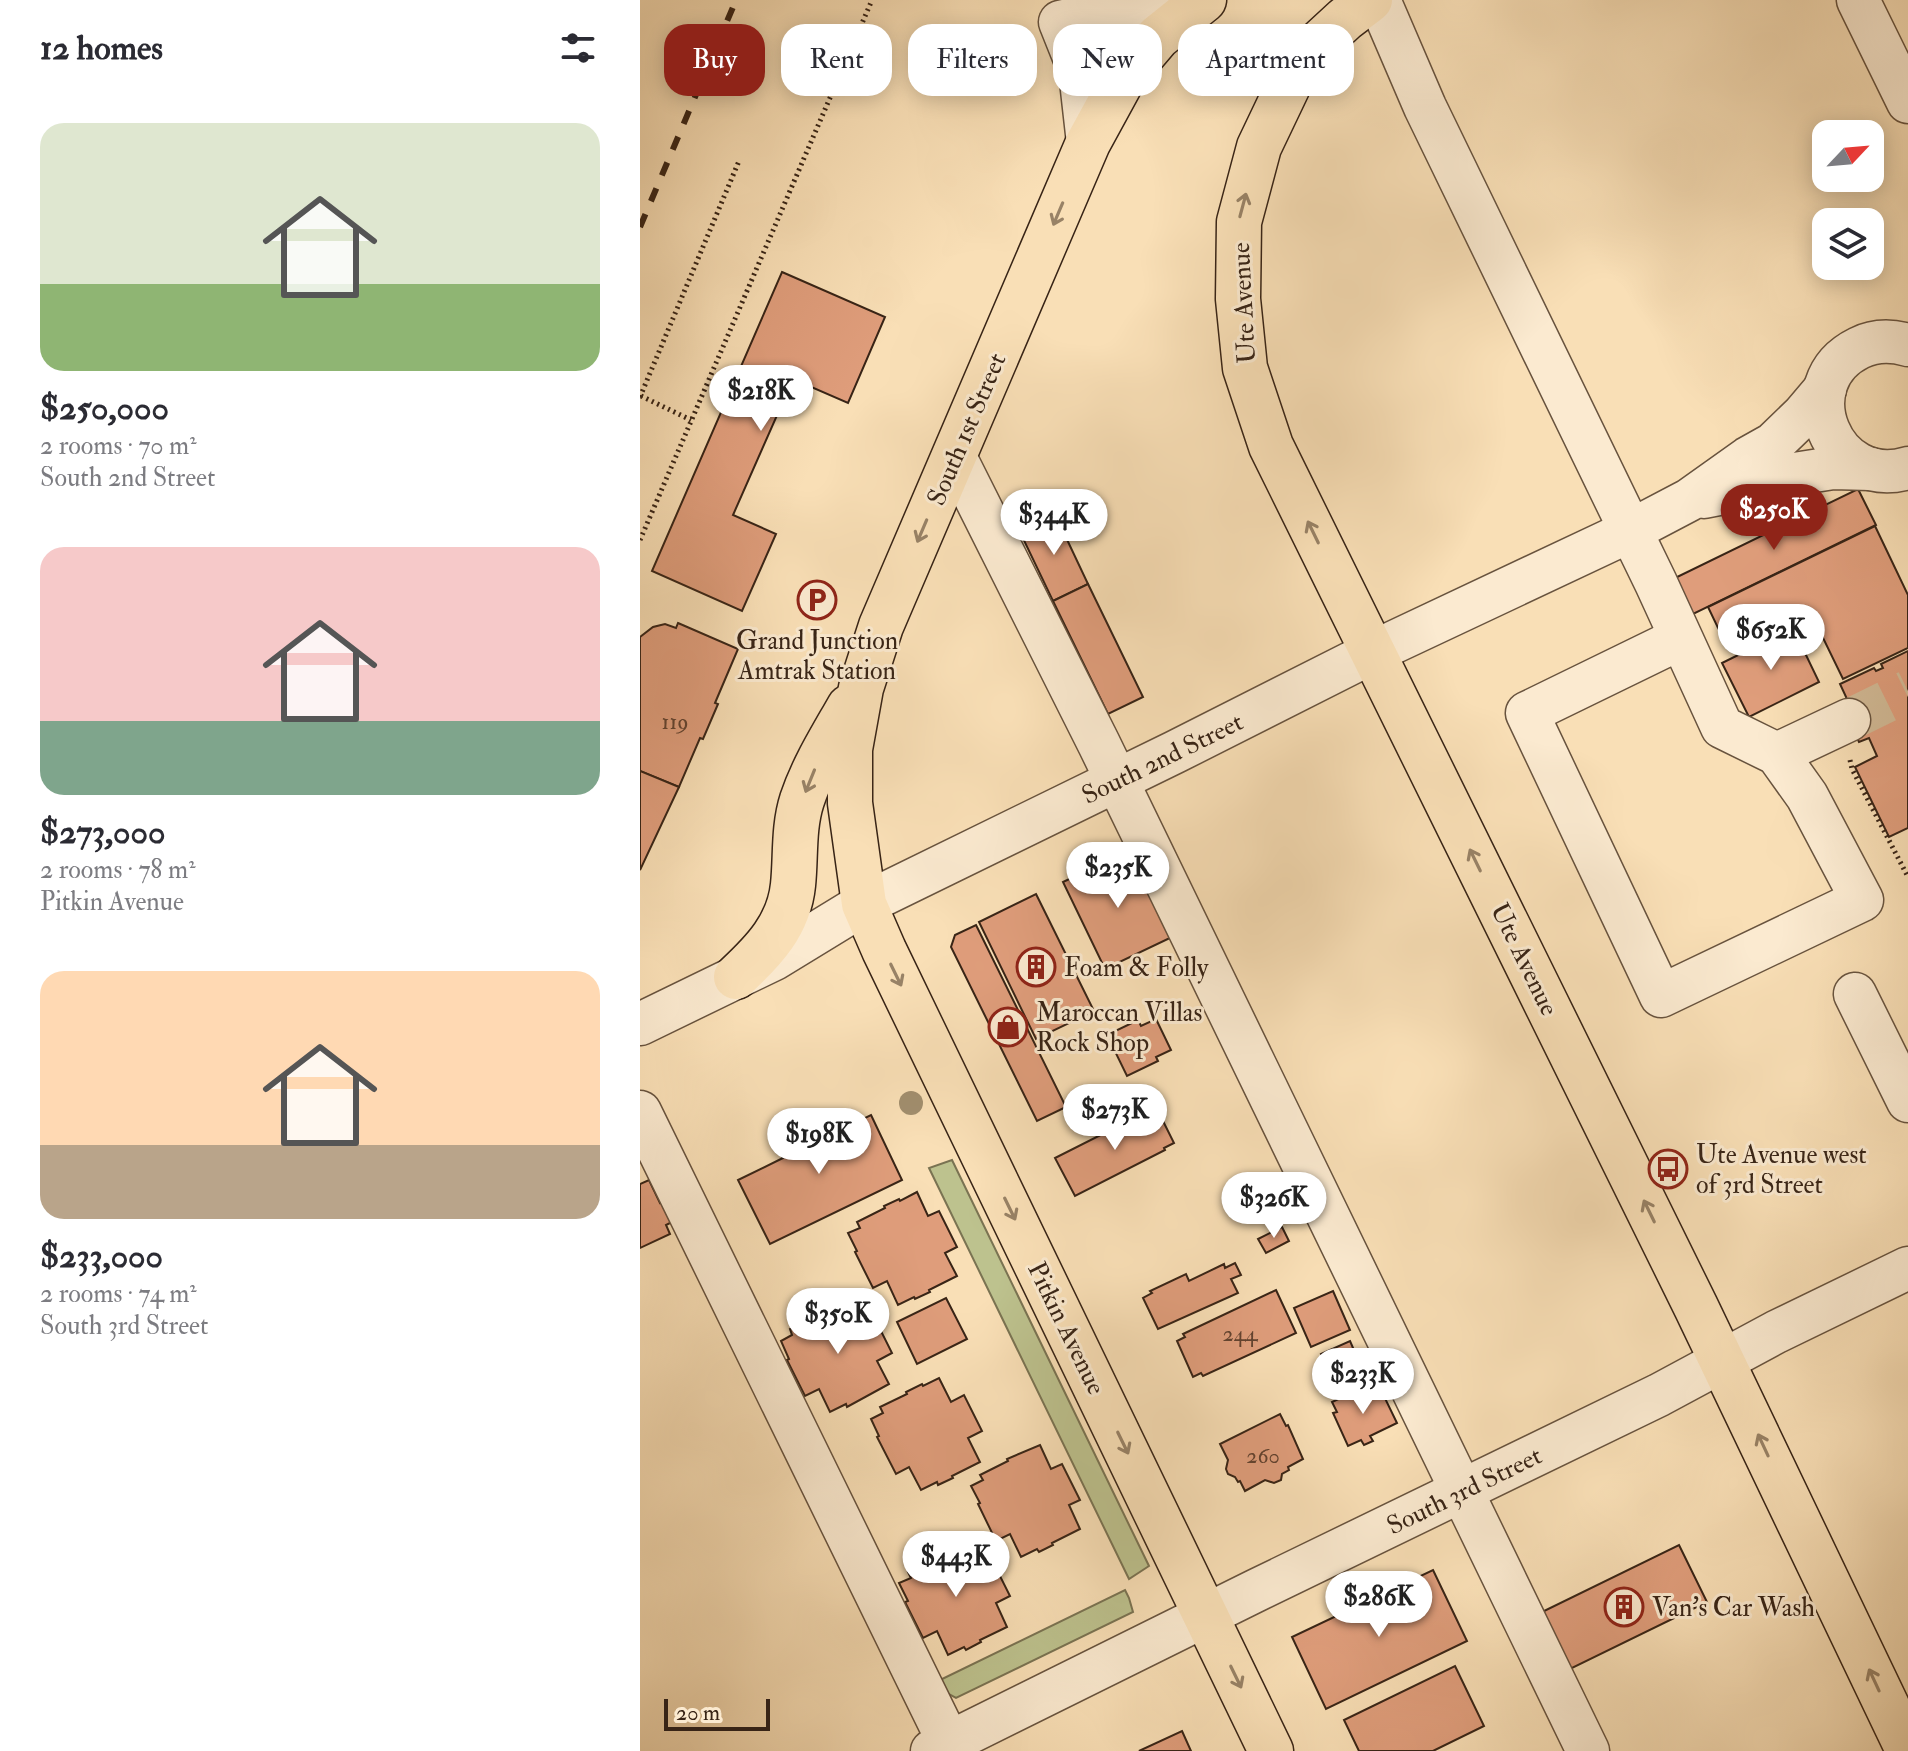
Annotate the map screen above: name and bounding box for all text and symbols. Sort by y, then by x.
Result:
chip: Buy [664,24,765,96]
chip: Rent [781,24,892,96]
chip: Filters [908,24,1037,96]
chip: New [1053,24,1162,96]
chip: Apartment [1178,24,1354,96]
icon: filters [556,26,600,70]
text: 12 homes [40,27,163,70]
north arrow [1812,120,1884,192]
map controls [1812,120,1884,280]
icon: home [248,175,392,319]
one-way arrow [1237,193,1252,219]
one-way arrow [1049,202,1064,226]
button: layers [1812,208,1884,280]
street label: Ute Avenue [1225,241,1263,364]
street label: South 1st Street [920,348,1013,510]
pin: $218K [705,365,817,433]
text: $218K [727,375,795,407]
text: $250,000 [40,387,169,430]
text: 2 rooms · 70 m² [40,430,197,462]
text: South 2nd Street [40,462,215,494]
pin: $250K [1718,484,1830,552]
pin: $344K [998,489,1110,557]
text: $250K [1739,494,1809,526]
text: $344K [1019,499,1089,531]
one-way arrow [914,518,929,543]
one-way arrow [1305,520,1320,544]
parking icon: Grand Junction Amtrak Station [796,579,838,621]
icon: home [248,599,392,743]
pin: $652K [1715,604,1827,672]
text: $652K [1736,614,1806,646]
place label: Grand Junction Amtrak Station [736,625,898,687]
street label: South 2nd Street [1077,706,1248,812]
house number: 119 [662,708,688,736]
one-way arrow [802,768,816,793]
text: $273,000 [40,811,165,854]
pin: $235K [1062,842,1174,910]
one-way arrow [1467,848,1483,872]
text: $235K [1084,852,1152,884]
text: 2 rooms · 78 m² [40,854,196,886]
text: Pitkin Avenue [40,886,184,918]
street label: Ute Avenue [1483,898,1565,1021]
building icon: Foam & Folly [1015,946,1057,988]
place label: Foam & Folly [1064,952,1209,984]
one-way arrow [889,963,904,987]
place label: Maroccan Villas Rock Shop [1036,997,1202,1060]
shop icon: Maroccan Villas Rock Shop [987,1006,1029,1048]
icon: home [248,1023,392,1167]
pin: $273K [1059,1084,1171,1152]
text: $273K [1081,1094,1149,1126]
pin: $198K [763,1108,875,1176]
text: $198K [785,1118,853,1150]
place label: Ute Avenue west of 3rd Street [1696,1139,1867,1201]
bus stop icon: Ute Avenue west of 3rd Street [1647,1148,1689,1190]
pin: $326K [1218,1172,1330,1240]
text: $326K [1239,1182,1309,1214]
one-way arrow [1002,1196,1018,1220]
one-way arrow [1640,1200,1656,1224]
text: $233,000 [40,1235,163,1278]
street label: Pitkin Avenue [1020,1257,1112,1400]
text: 2 rooms · 74 m² [40,1278,197,1310]
pin: $350K [782,1288,894,1356]
text: $350K [804,1298,872,1330]
text: South 3rd Street [40,1310,208,1342]
house number: 244 [1223,1320,1259,1348]
pin: $233K [1307,1348,1419,1416]
text: $233K [1330,1358,1396,1390]
one-way arrow [1116,1430,1131,1454]
one-way arrow [1755,1433,1770,1457]
street label: South 3rd Street [1382,1440,1547,1542]
house number: 260 [1246,1442,1280,1470]
pin: $443K [900,1531,1012,1599]
text: $443K [921,1541,991,1573]
pin: $286K [1323,1571,1435,1639]
text: $286K [1343,1581,1415,1613]
building icon: Van's Car Wash [1603,1586,1645,1628]
place label: Van's Car Wash [1652,1592,1815,1624]
one-way arrow [1229,1665,1244,1689]
one-way arrow [1866,1668,1881,1692]
scale bar [664,1695,770,1731]
text: 20 m [676,1699,720,1727]

